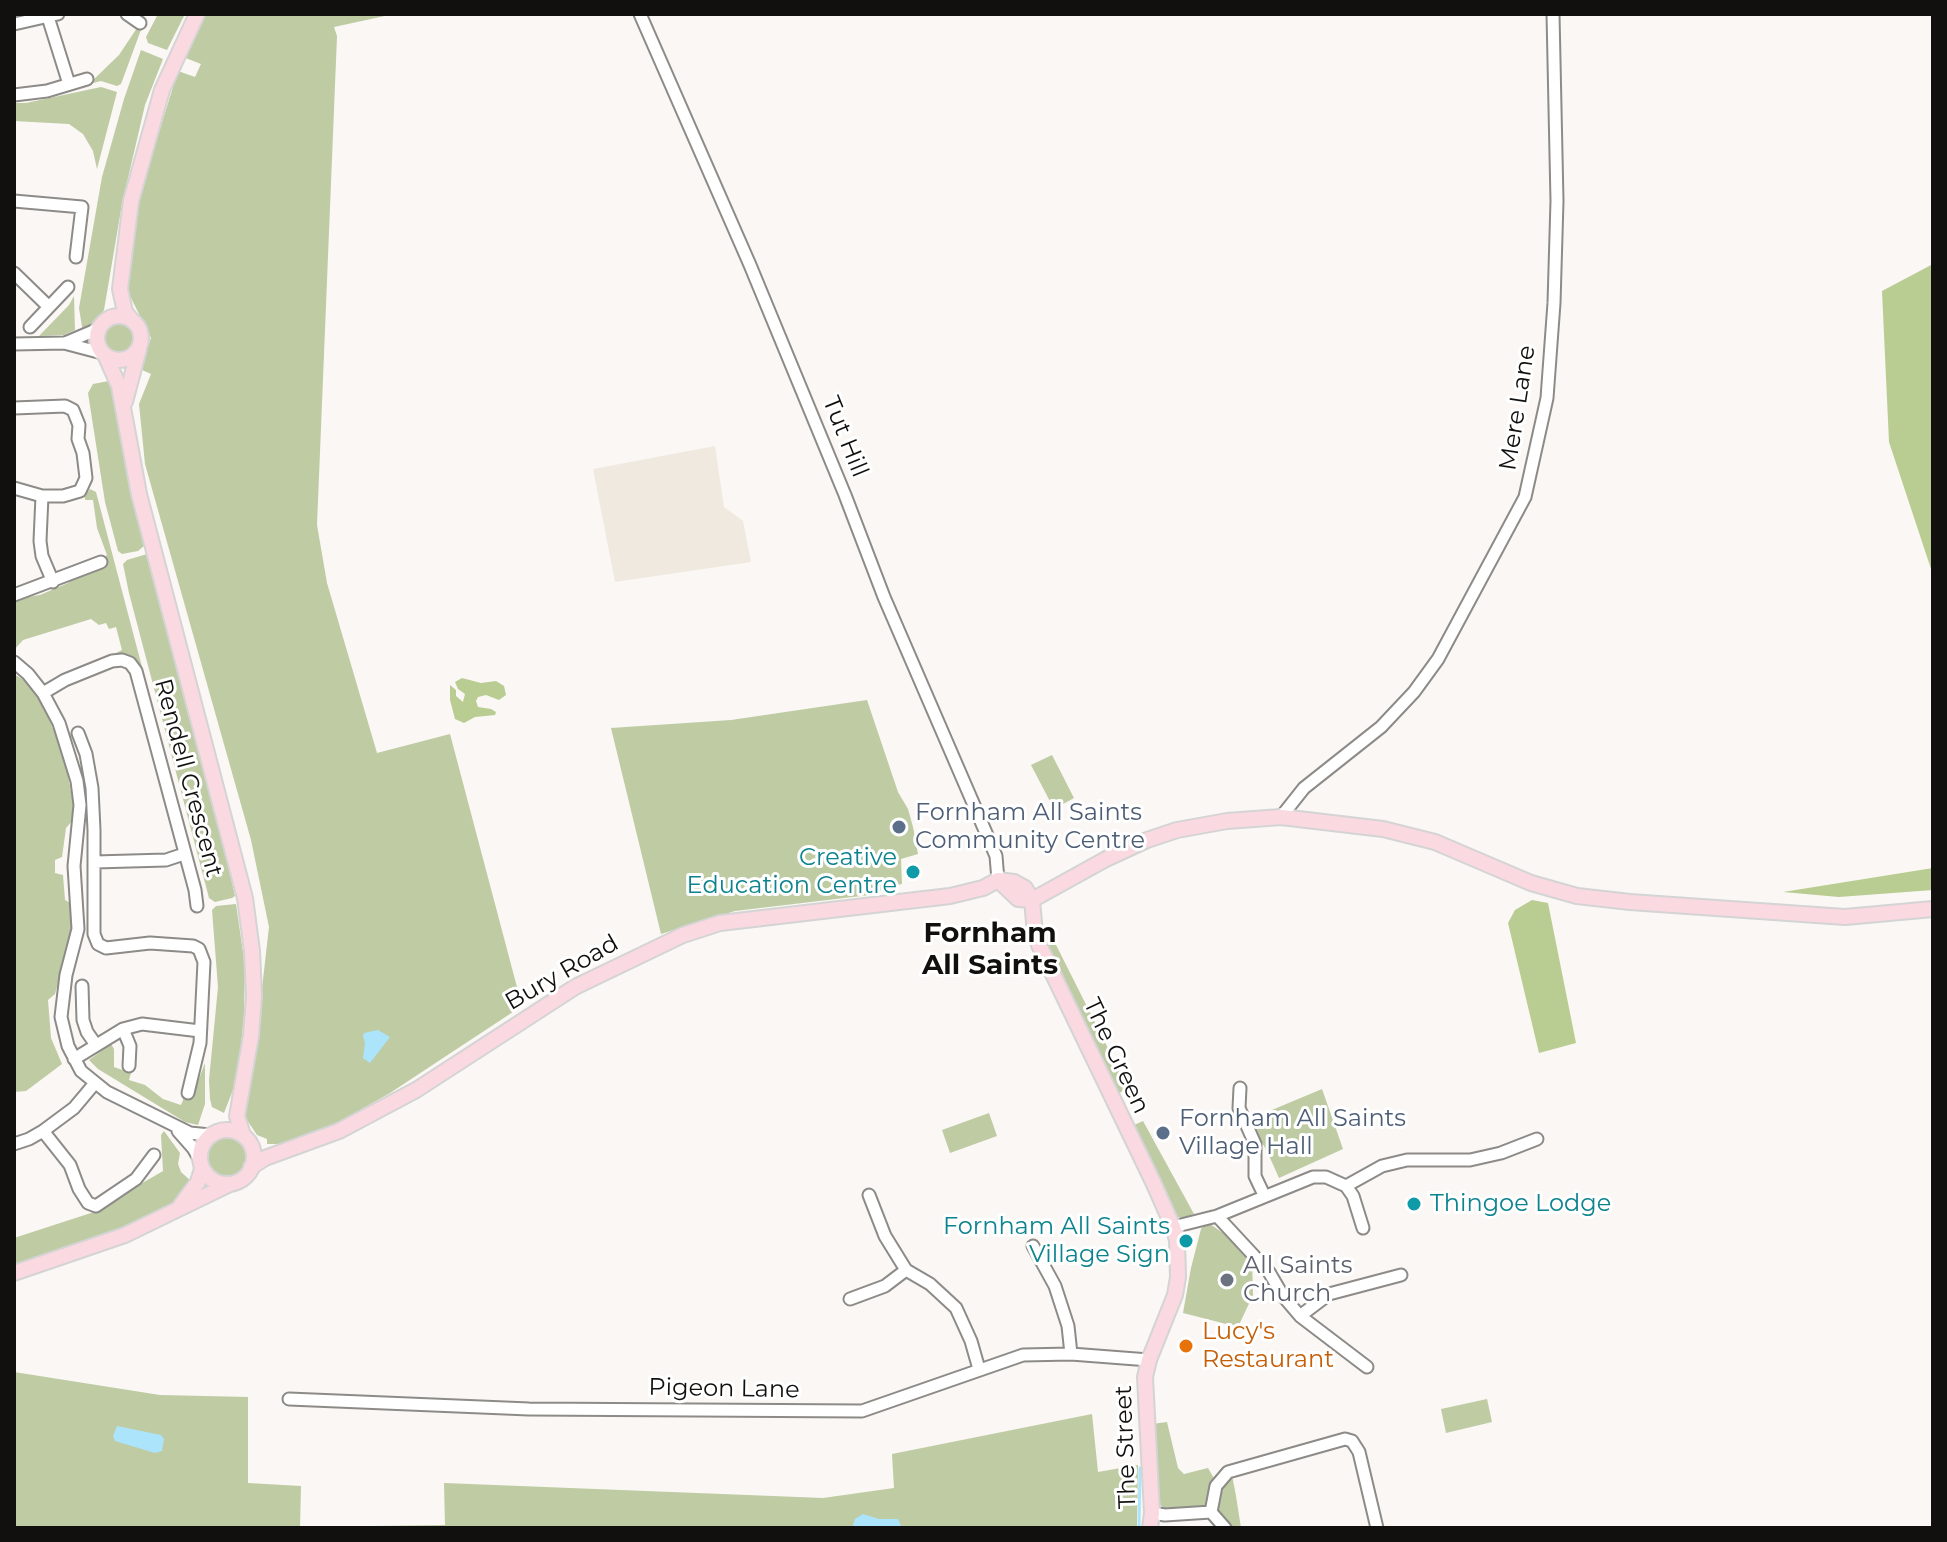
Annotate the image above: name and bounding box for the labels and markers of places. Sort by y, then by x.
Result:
place label: Fornham All Saints Community Centre [915,799,1145,855]
marker: Fornham All Saints Community Centre [890,818,908,836]
place label: Creative Education Centre [687,844,897,900]
marker: Creative Education Centre [904,863,922,881]
place label: Fornham All Saints Village Hall [1179,1105,1406,1161]
marker: Fornham All Saints Village Hall [1154,1124,1172,1142]
place label: Thingoe Lodge [1430,1190,1611,1218]
marker: Thingoe Lodge [1405,1195,1423,1213]
place label: Fornham All Saints Village Sign [943,1213,1170,1269]
marker: Fornham All Saints Village Sign [1177,1232,1195,1250]
place label: All Saints Church [1243,1252,1352,1308]
marker: All Saints Church [1218,1271,1236,1289]
place label: Lucy's Restaurant [1202,1318,1334,1374]
marker: Lucy's Restaurant [1177,1337,1195,1355]

